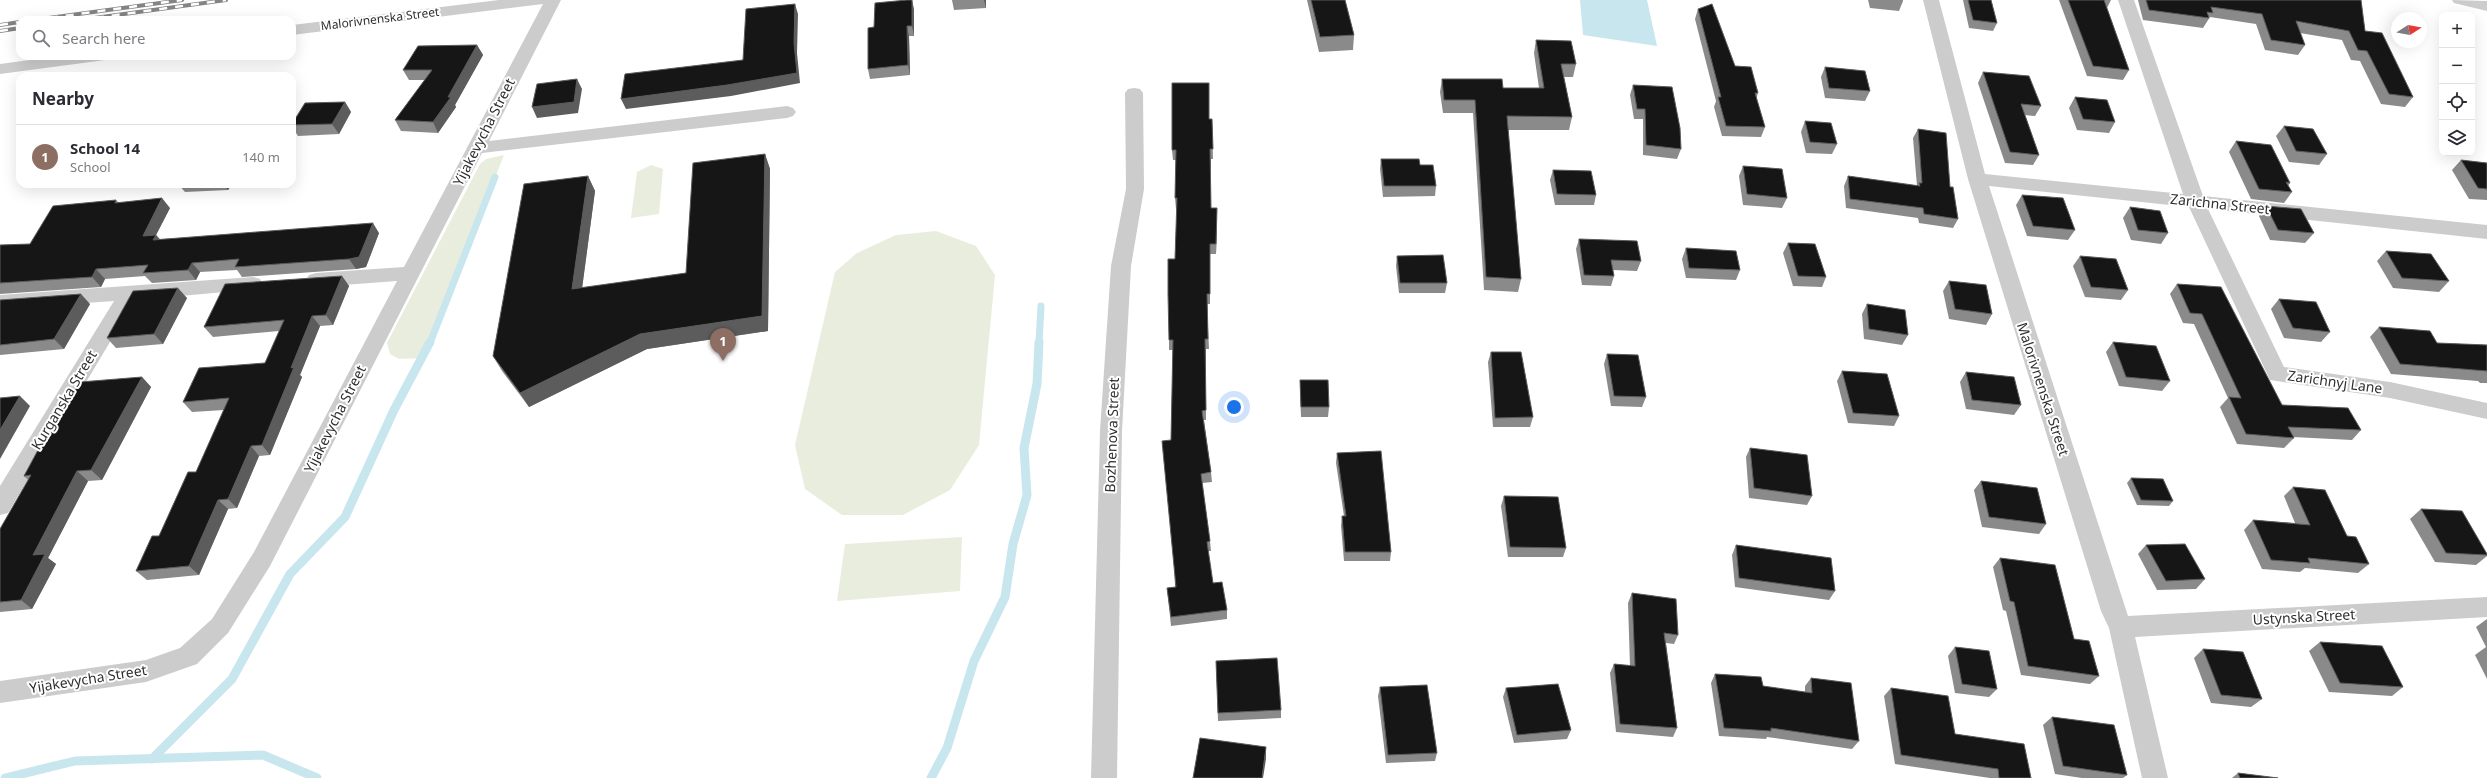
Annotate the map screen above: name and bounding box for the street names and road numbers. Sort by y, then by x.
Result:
street label: Malorivnenska Street [320,3,441,34]
street label: Yijakevycha Street [448,75,519,189]
street label: Zarichna Street [2169,189,2271,218]
street label: Malorivnenska Street [2013,320,2074,458]
street label: Kurganska Street [26,346,101,453]
street label: Yijakevycha Street [299,362,370,476]
street label: Zarichnyj Lane [2287,365,2384,398]
street label: Bozhenova Street [1100,377,1123,493]
street label: Ustynska Street [2252,604,2356,629]
street label: Yijakevycha Street [28,660,148,697]

